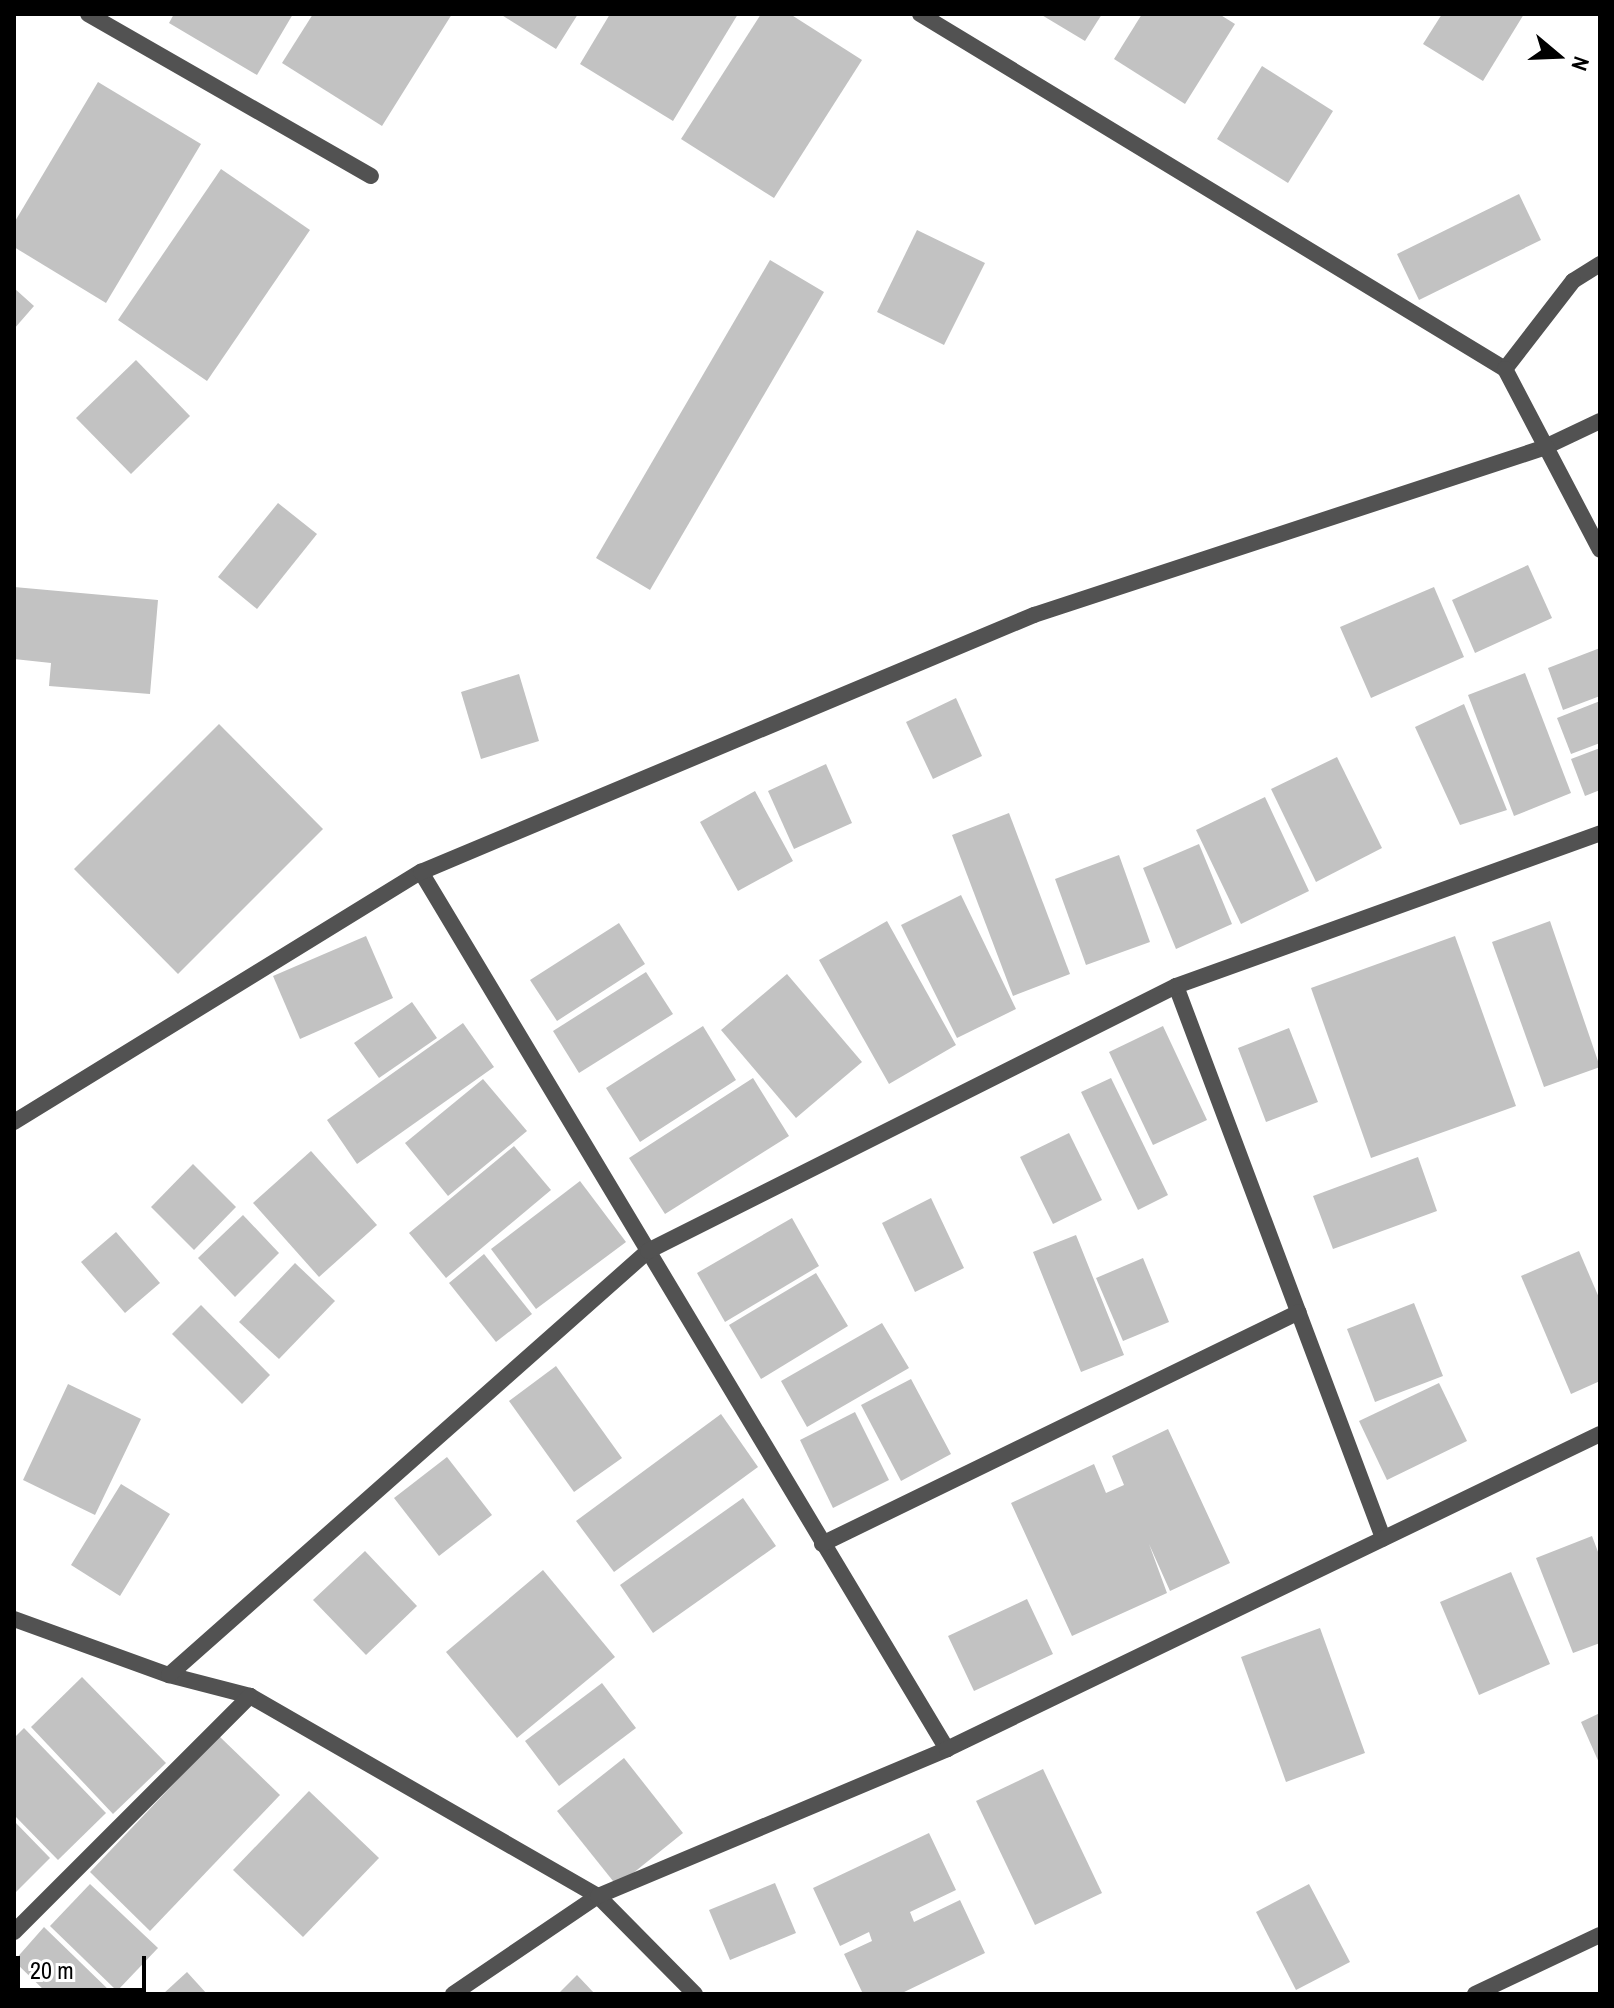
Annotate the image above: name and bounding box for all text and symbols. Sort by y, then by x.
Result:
north arrow [1518,16,1598,96]
text: N [1564,53,1597,75]
scale bar [20,1940,150,1990]
text: 20 m [30,1954,74,1986]

